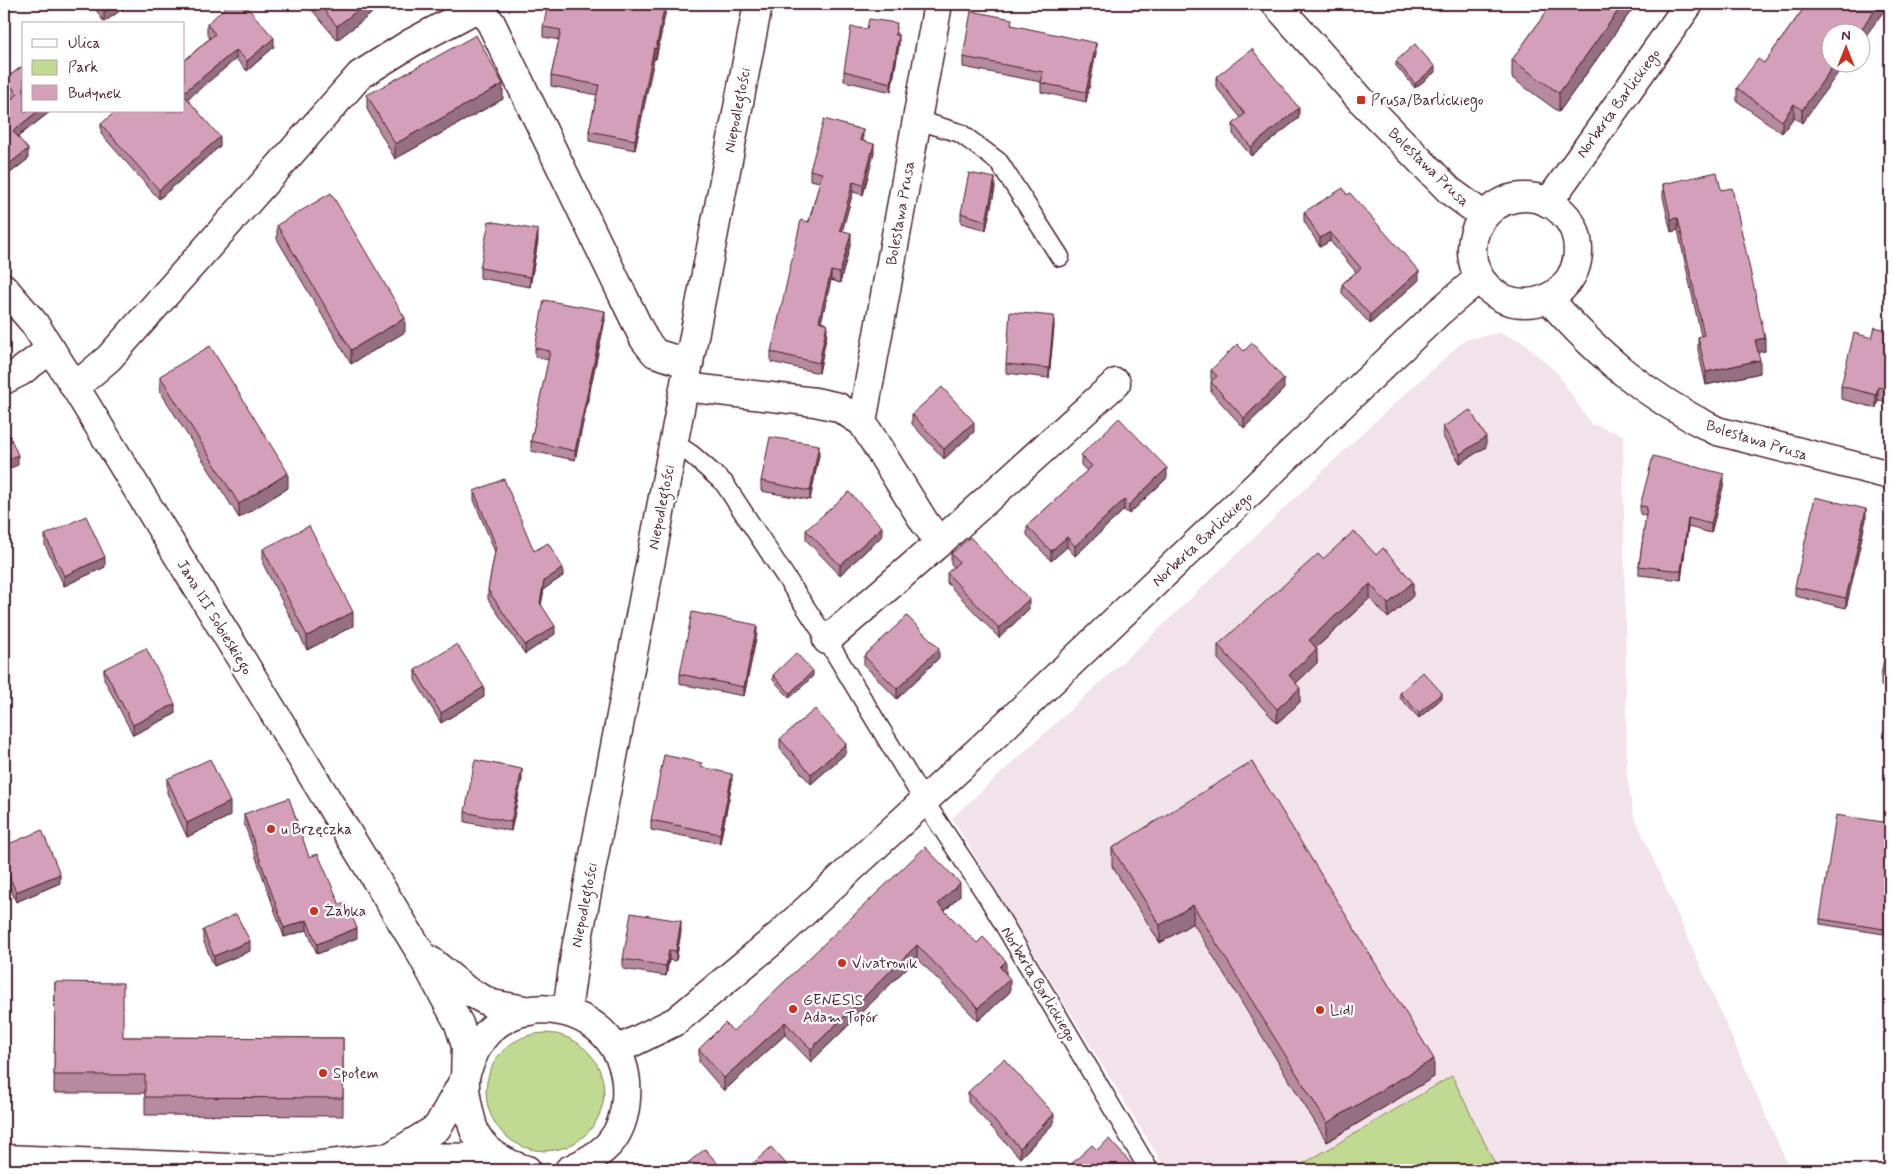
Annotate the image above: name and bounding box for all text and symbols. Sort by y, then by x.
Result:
legend [22,22,185,112]
north arrow [1822,22,1872,72]
text: N [1841,27,1851,45]
text: Ulica [68,34,101,54]
street label: Norberta Barlickiego [1572,45,1666,163]
text: Park [68,58,98,78]
street label: Niepodległości [720,66,757,155]
text: Budynek [68,84,122,104]
place label: Prusa/Barlickiego [1371,91,1484,112]
marker: Prusa/Barlickiego [1355,94,1367,106]
street label: Bolesława Prusa [1383,124,1473,212]
street label: Bolesława Prusa [882,159,920,267]
street label: Bolesława Prusa [1703,416,1810,466]
street label: Niepodległości [644,463,681,552]
street label: Norberta Barlickiego [1148,488,1258,592]
street label: Jana III Sobieskiego [171,556,256,679]
place label: u Brzęczka [281,820,352,840]
marker: u Brzęczka [265,823,277,835]
street label: Niepodległości [567,861,604,950]
place label: Żabka [324,902,366,922]
marker: Żabka [308,905,320,917]
street label: Norberta Barlickiego [995,923,1080,1046]
place label: Vivatronik [852,954,918,974]
marker: Vivatronik [836,957,848,969]
place label: GENESIS Adam Topór [803,991,878,1028]
place label: Lidl [1330,1001,1353,1021]
marker: GENESIS Adam Topór [787,1003,799,1015]
marker: Lidl [1314,1004,1326,1016]
place label: Społem [333,1064,379,1084]
marker: Społem [317,1067,329,1079]

